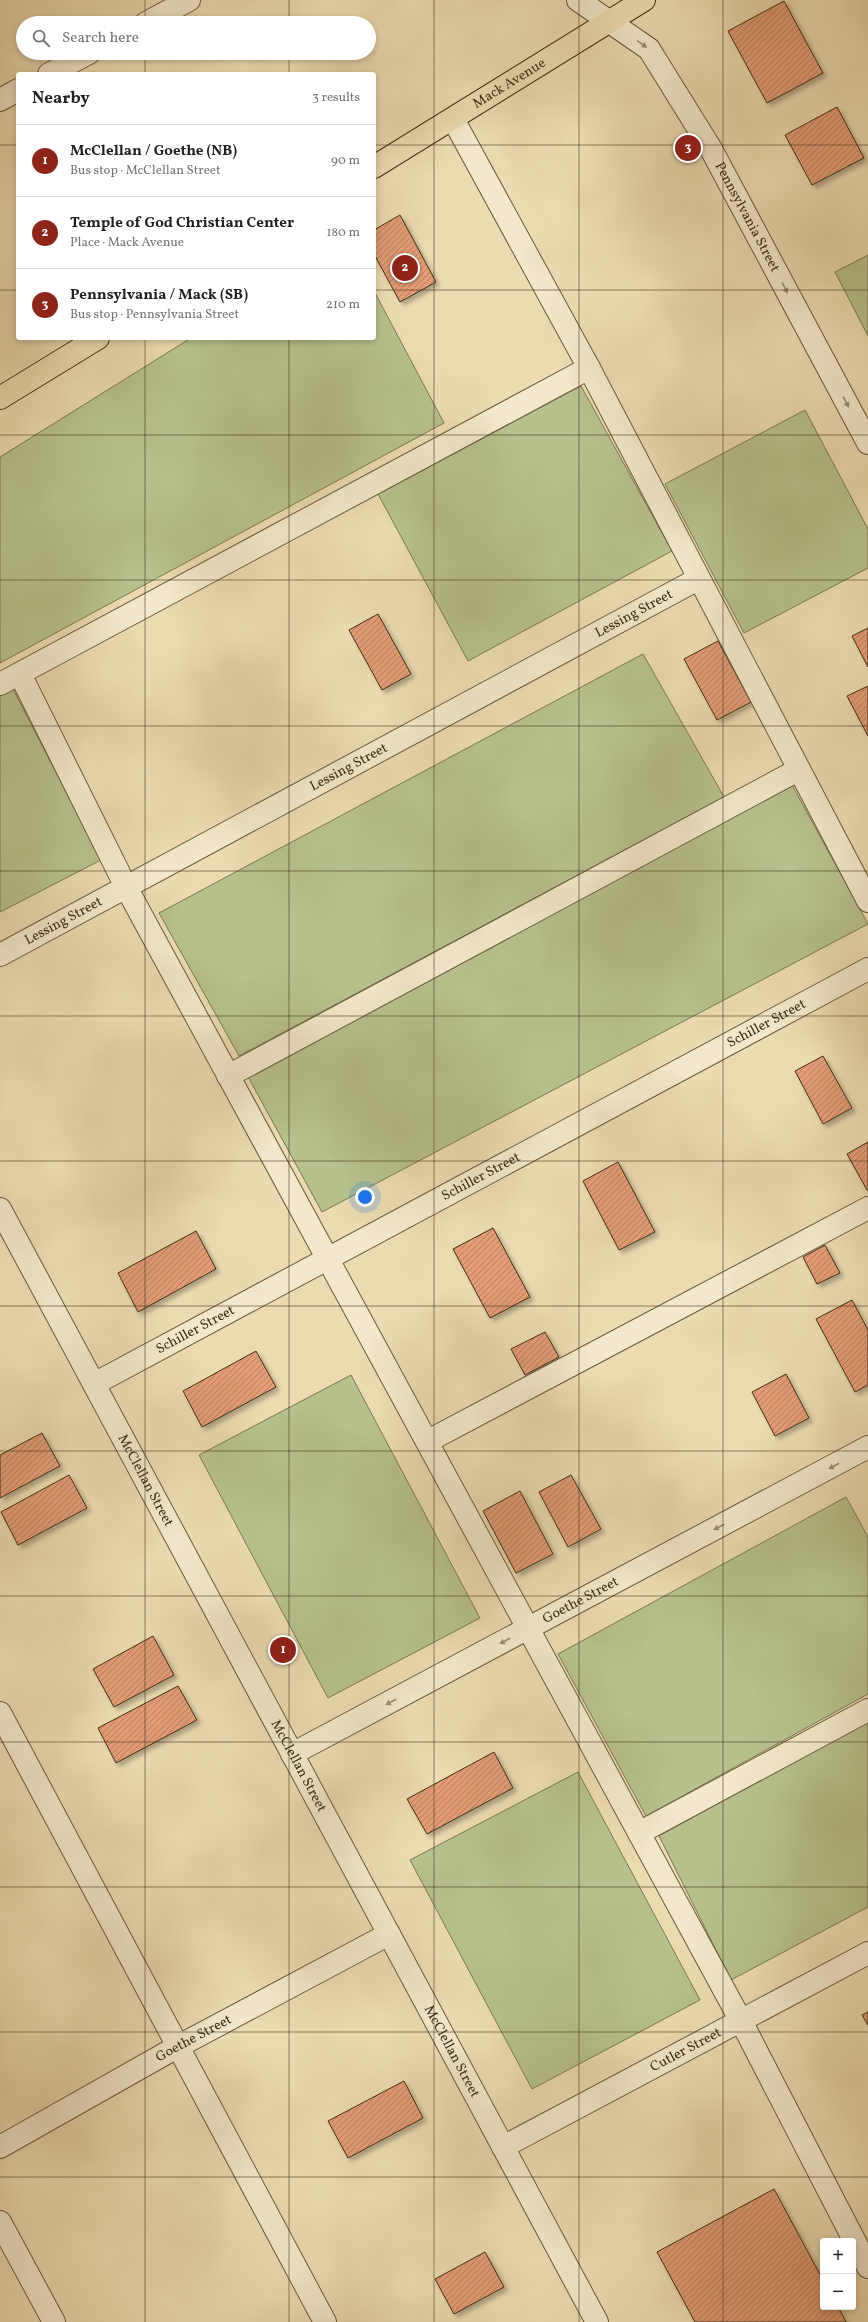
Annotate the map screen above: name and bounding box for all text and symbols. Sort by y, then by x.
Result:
search box [16,16,376,60]
icon: search [30,27,52,49]
text: Search here [62,28,139,49]
one-way arrow [637,40,647,48]
street label: Mack Avenue [469,53,550,113]
text: Nearby [32,87,90,110]
text: 3 results [312,89,360,107]
pin: 3 [675,133,701,163]
text: McClellan / Goethe (NB) [70,141,237,162]
text: 1 [42,152,48,170]
text: 90 m [331,152,360,170]
street label: Pennsylvania Street [710,159,785,275]
text: Bus stop · McClellan Street [70,162,221,180]
text: Temple of God Christian Center [70,213,294,234]
text: 2 [42,224,48,242]
text: 180 m [326,224,360,242]
text: Place · Mack Avenue [70,234,184,252]
pin: 2 [392,253,418,283]
one-way arrow [782,282,788,294]
text: Pennsylvania / Mack (SB) [70,285,248,306]
text: 3 [42,296,48,314]
text: 210 m [326,296,360,314]
text: Bus stop · Pennsylvania Street [70,306,239,324]
one-way arrow [843,397,849,408]
street label: Lessing Street [592,585,676,642]
street label: Lessing Street [306,738,391,796]
street label: Lessing Street [21,892,106,950]
street label: Schiller Street [724,995,809,1052]
street label: Schiller Street [438,1148,524,1205]
your location [355,1187,375,1207]
street label: Schiller Street [153,1301,238,1359]
street label: McClellan Street [113,1431,178,1530]
one-way arrow [828,1462,839,1469]
one-way arrow [713,1523,725,1530]
street label: Goethe Street [539,1572,622,1628]
pin: 1 [270,1635,296,1665]
one-way arrow [499,1637,511,1644]
one-way arrow [385,1698,396,1705]
street label: McClellan Street [266,1716,331,1816]
street label: McClellan Street [419,2002,484,2101]
street label: Goethe Street [152,2010,235,2067]
street label: Cutler Street [647,2023,725,2077]
map controls [820,2238,856,2310]
button: + [820,2238,856,2274]
button: − [820,2274,856,2310]

